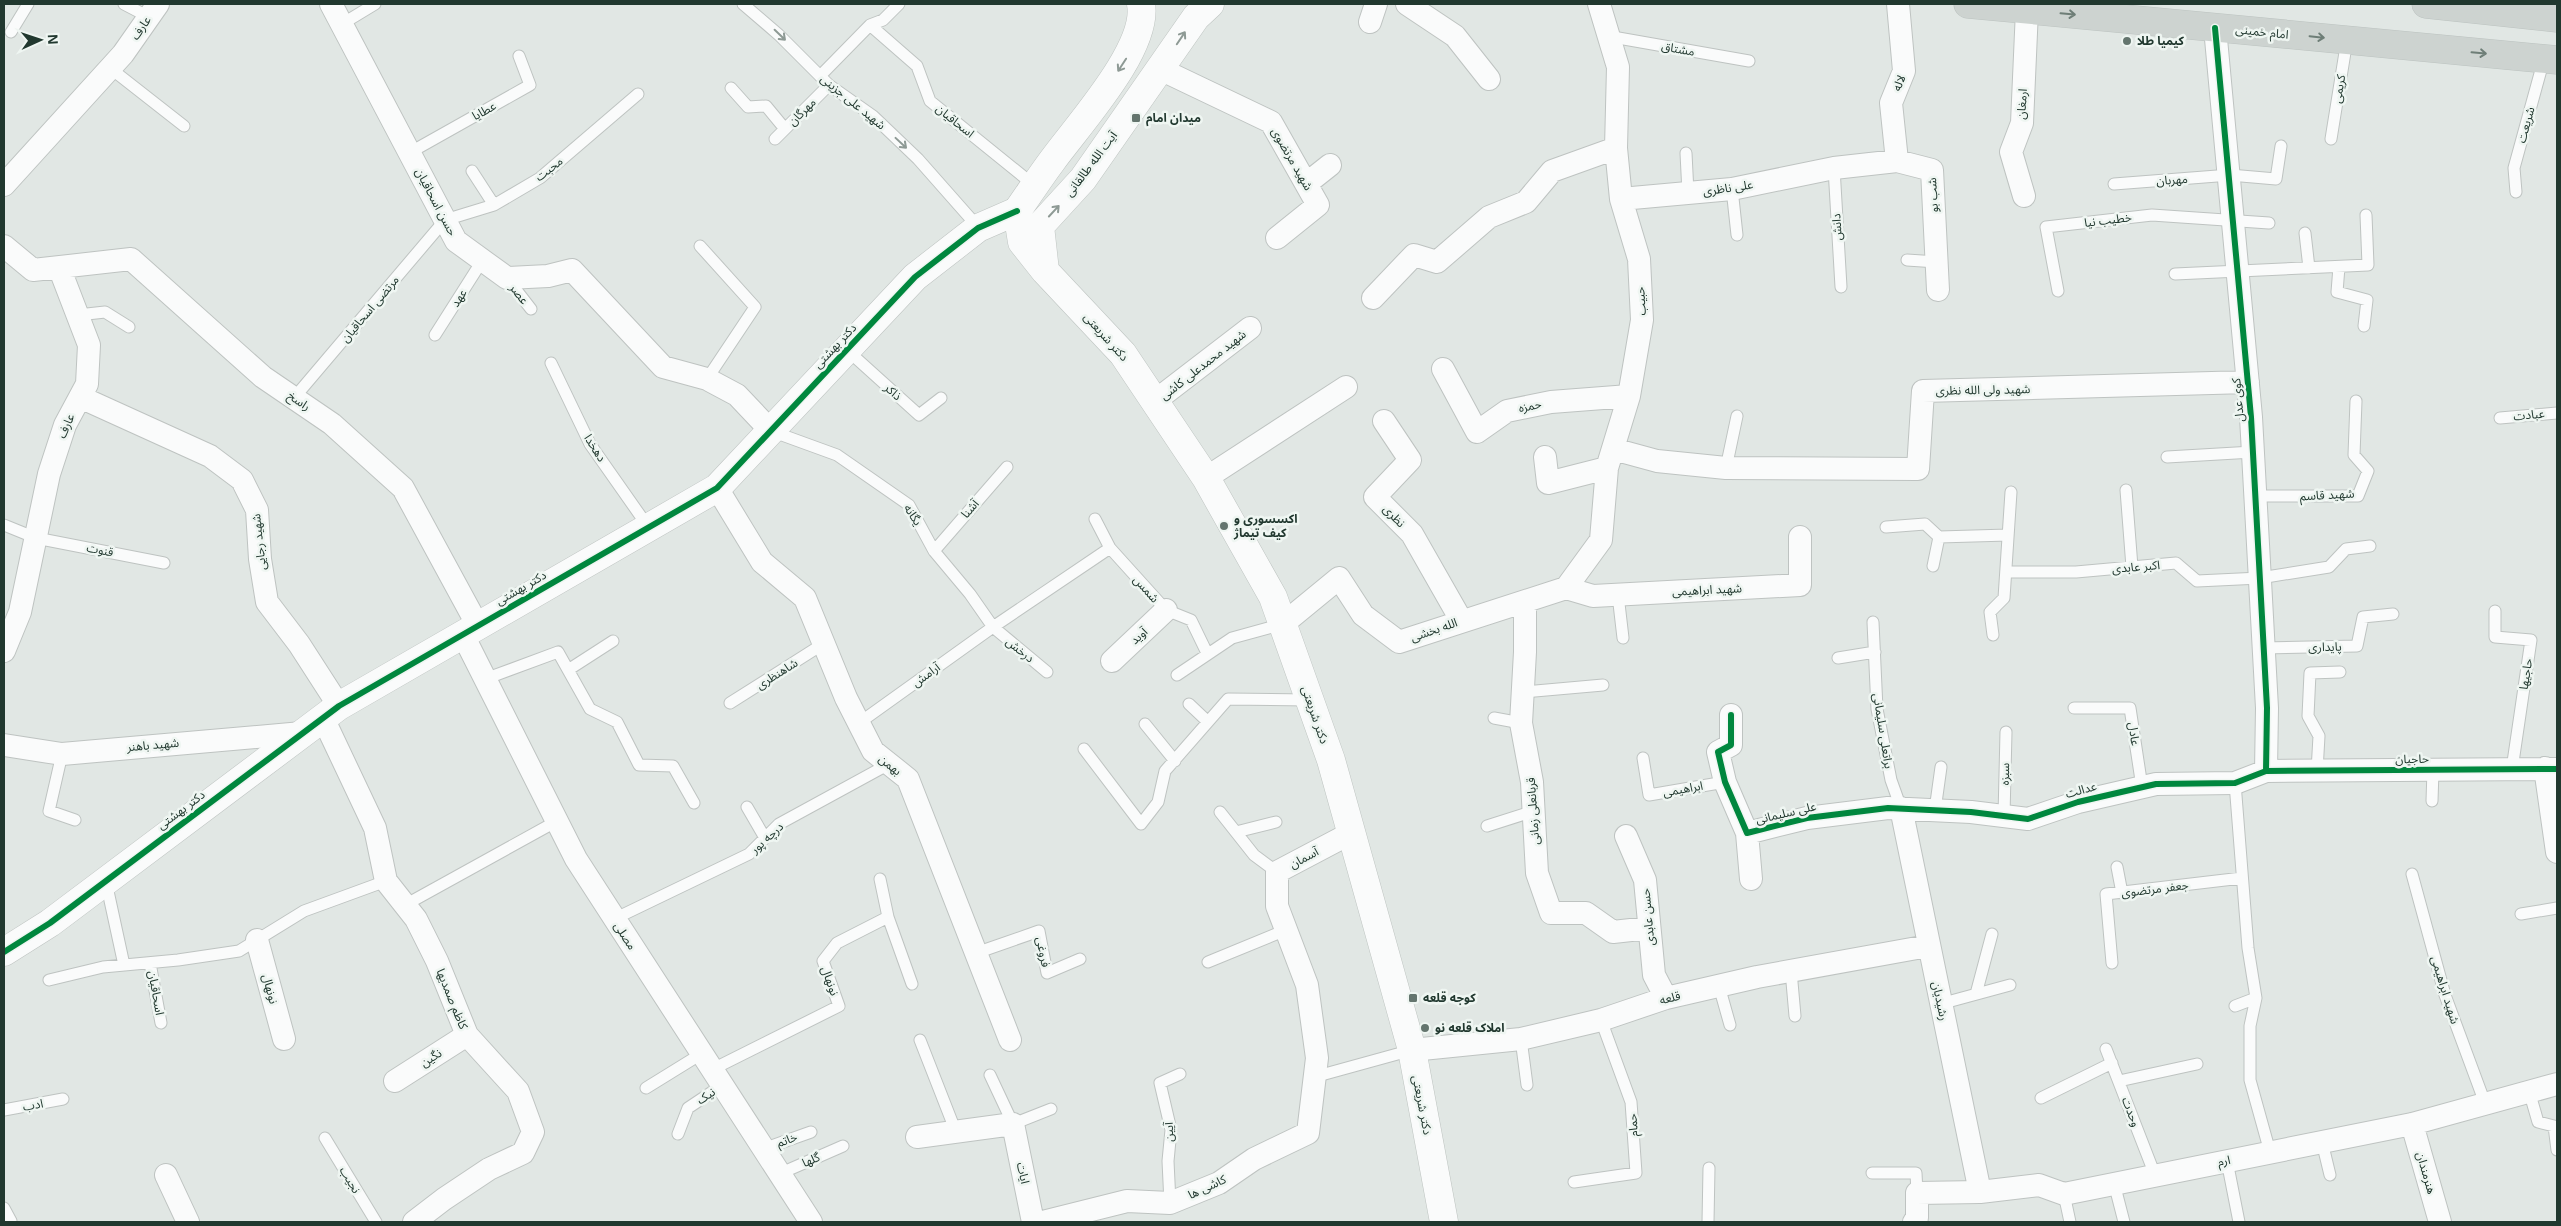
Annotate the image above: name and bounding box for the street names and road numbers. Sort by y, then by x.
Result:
street label: عارف [128,14,154,42]
street label: امام خمینی [2235,22,2289,44]
street label: مشتاق [1660,39,1696,59]
street label: شهید علی جزینی [818,72,888,133]
street label: لاله [1890,73,1908,93]
street label: کریمی [2330,73,2348,104]
street label: ارمغان [2014,88,2030,120]
street label: مهرگان [785,95,819,129]
street label: عطایا [470,99,498,123]
street label: اسحاقیان [933,101,977,141]
street label: شریعت [2514,105,2538,145]
street label: شهید مرتضوی [1268,125,1316,193]
street label: آیت الله طالقانی [1062,128,1120,199]
street label: محبت [532,154,566,184]
street label: حسن اسحاقیان [412,166,460,238]
street label: مهربان [2156,172,2188,188]
street label: شب بو [1925,177,1941,213]
street label: علی ناظری [1702,178,1754,198]
street label: خطیب نیا [2083,210,2133,230]
street label: دانش [1829,213,1845,241]
street label: مرتضی اسحاقیان [338,273,402,345]
street label: عصر [506,280,531,307]
street label: عهد [448,286,470,310]
street label: حبیب [1633,286,1649,316]
street label: دکتر شریعتی [1081,310,1132,364]
street label: دکتر بهشتی [811,321,859,371]
street label: شهید محمدعلی کاشی [1157,327,1249,403]
street label: کوی عدل [2229,377,2247,422]
street label: ذاکر [881,380,905,403]
street label: شهید ولی الله نظری [1936,382,2030,398]
street label: راسخ [284,388,313,415]
street label: حمزه [1517,397,1543,415]
street label: عبادت [2513,406,2545,424]
street label: عارف [55,412,77,440]
street label: دهخدا [581,432,609,464]
street label: شهید قاسم [2299,487,2355,505]
street label: آشنا [958,497,982,521]
street label: یگانه [901,502,925,528]
street label: نظری [1380,502,1408,530]
street label: شهید رجایی [249,513,269,571]
street label: قنوت [85,541,115,559]
street label: اکبر عابدی [2111,558,2161,576]
street label: دکتر بهشتی [493,568,549,608]
street label: شمس [1130,573,1162,605]
street label: شهید ابراهیمی [1672,581,1742,599]
street label: الله بخشی [1409,615,1459,645]
street label: آوید [1128,624,1151,647]
street label: درخش [1003,635,1037,666]
street label: پایداری [2308,640,2342,655]
street label: شاهنظری [754,656,800,692]
street label: حاجیها [2517,657,2535,691]
street label: آرامش [909,660,943,690]
street label: دکتر شریعتی [1299,684,1332,746]
street label: براتعلی سلیمانی [1870,692,1896,770]
street label: عادل [2125,721,2143,747]
street label: شهید باهنر [125,736,180,754]
street label: بهمن [876,752,904,778]
street label: حاجیان [2395,752,2429,766]
street label: سبزه [1998,763,2012,785]
street label: قربانعلی زمانی [1524,777,1542,845]
street label: ابراهیمی [1662,779,1704,799]
street label: عدالت [2064,779,2098,801]
street label: دکتر بهشتی [154,787,208,832]
street label: علی سلیمانی [1754,799,1818,827]
street label: درچه پور [747,819,787,858]
street label: آسمان [1287,844,1321,871]
street label: جعفر مرتضوی [2120,878,2190,900]
street label: حسن عابدی [1639,888,1658,946]
street label: مصلی [611,920,639,952]
street label: فروغی [1033,936,1053,968]
street label: شهید ابراهیمی [2428,954,2462,1026]
street label: نونهال [818,964,842,998]
street label: کاظم صمدیها [432,967,471,1033]
street label: اسحاقیان [145,970,167,1017]
street label: نونهال [259,973,281,1005]
street label: رشیدیان [1929,980,1951,1022]
street label: قلعه [1658,989,1682,1007]
street label: نگین [418,1046,444,1070]
street label: دکتر شریعتی [1409,1074,1435,1136]
street label: نیک [694,1085,718,1107]
street label: وحدت [2119,1095,2143,1129]
street label: ادب [22,1096,44,1114]
street label: حمام [1625,1113,1643,1137]
street label: آیین [1162,1121,1176,1142]
street label: خاتم [775,1130,800,1152]
street label: گلها [800,1150,823,1170]
street label: هنرمندان [2413,1150,2439,1196]
street label: ارم [2216,1153,2232,1171]
street label: ایات [1014,1161,1032,1185]
street label: نجیب [336,1164,363,1196]
street label: کاشی ها [1186,1172,1229,1202]

